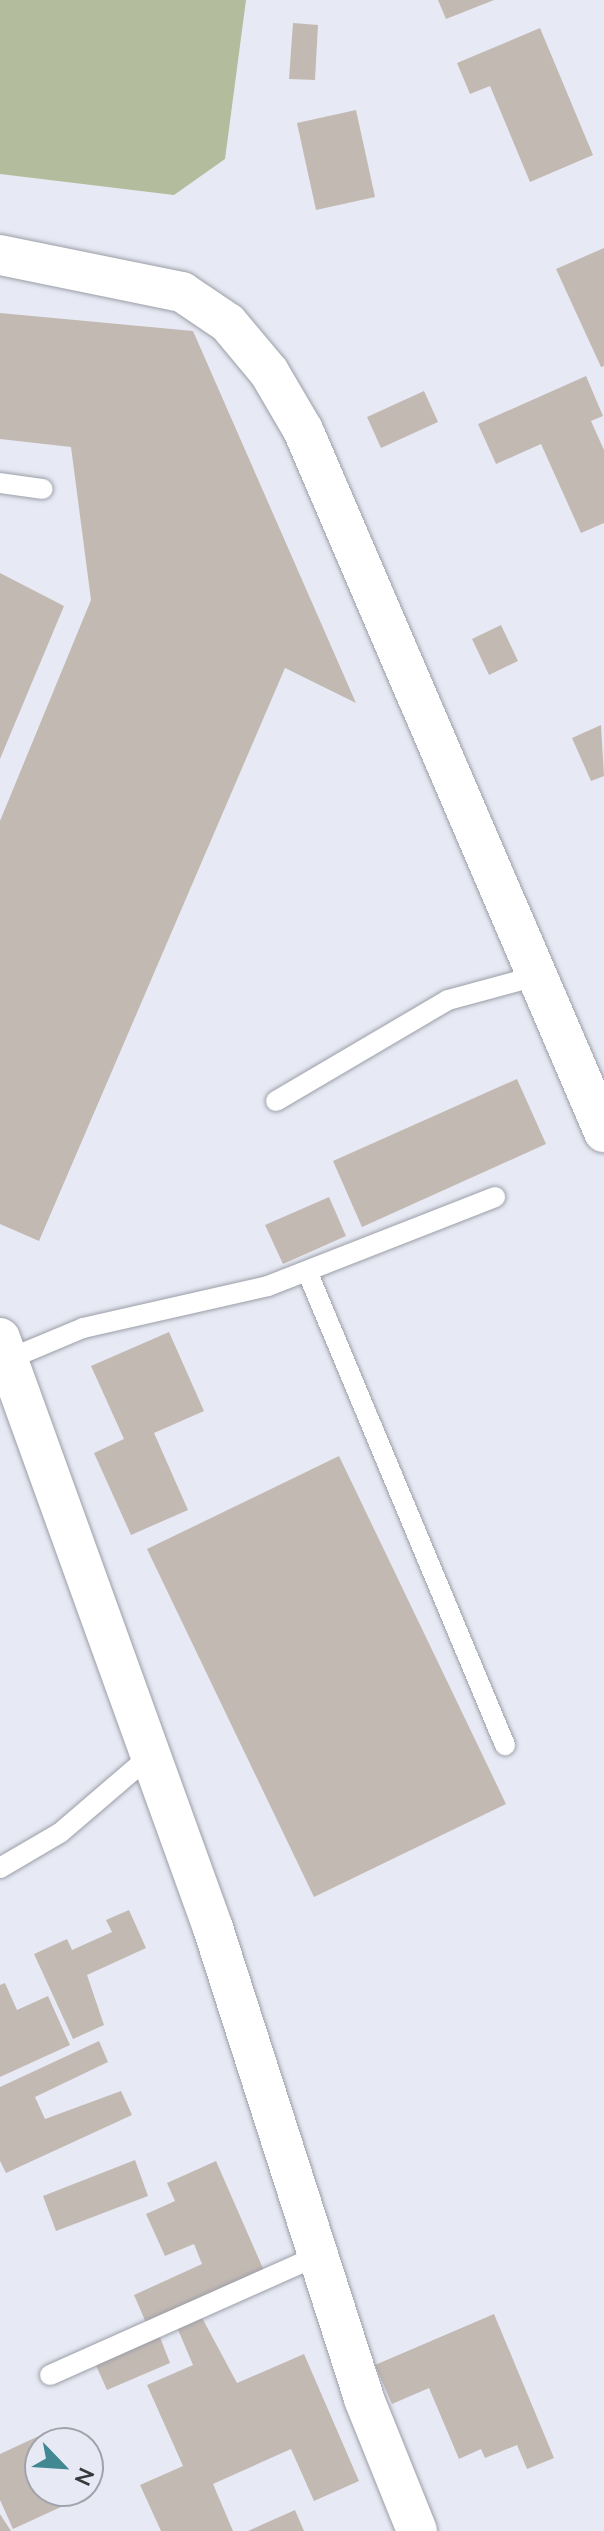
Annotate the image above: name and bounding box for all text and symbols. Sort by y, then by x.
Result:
north arrow [24,2427,104,2507]
text: N [67,2462,101,2490]

